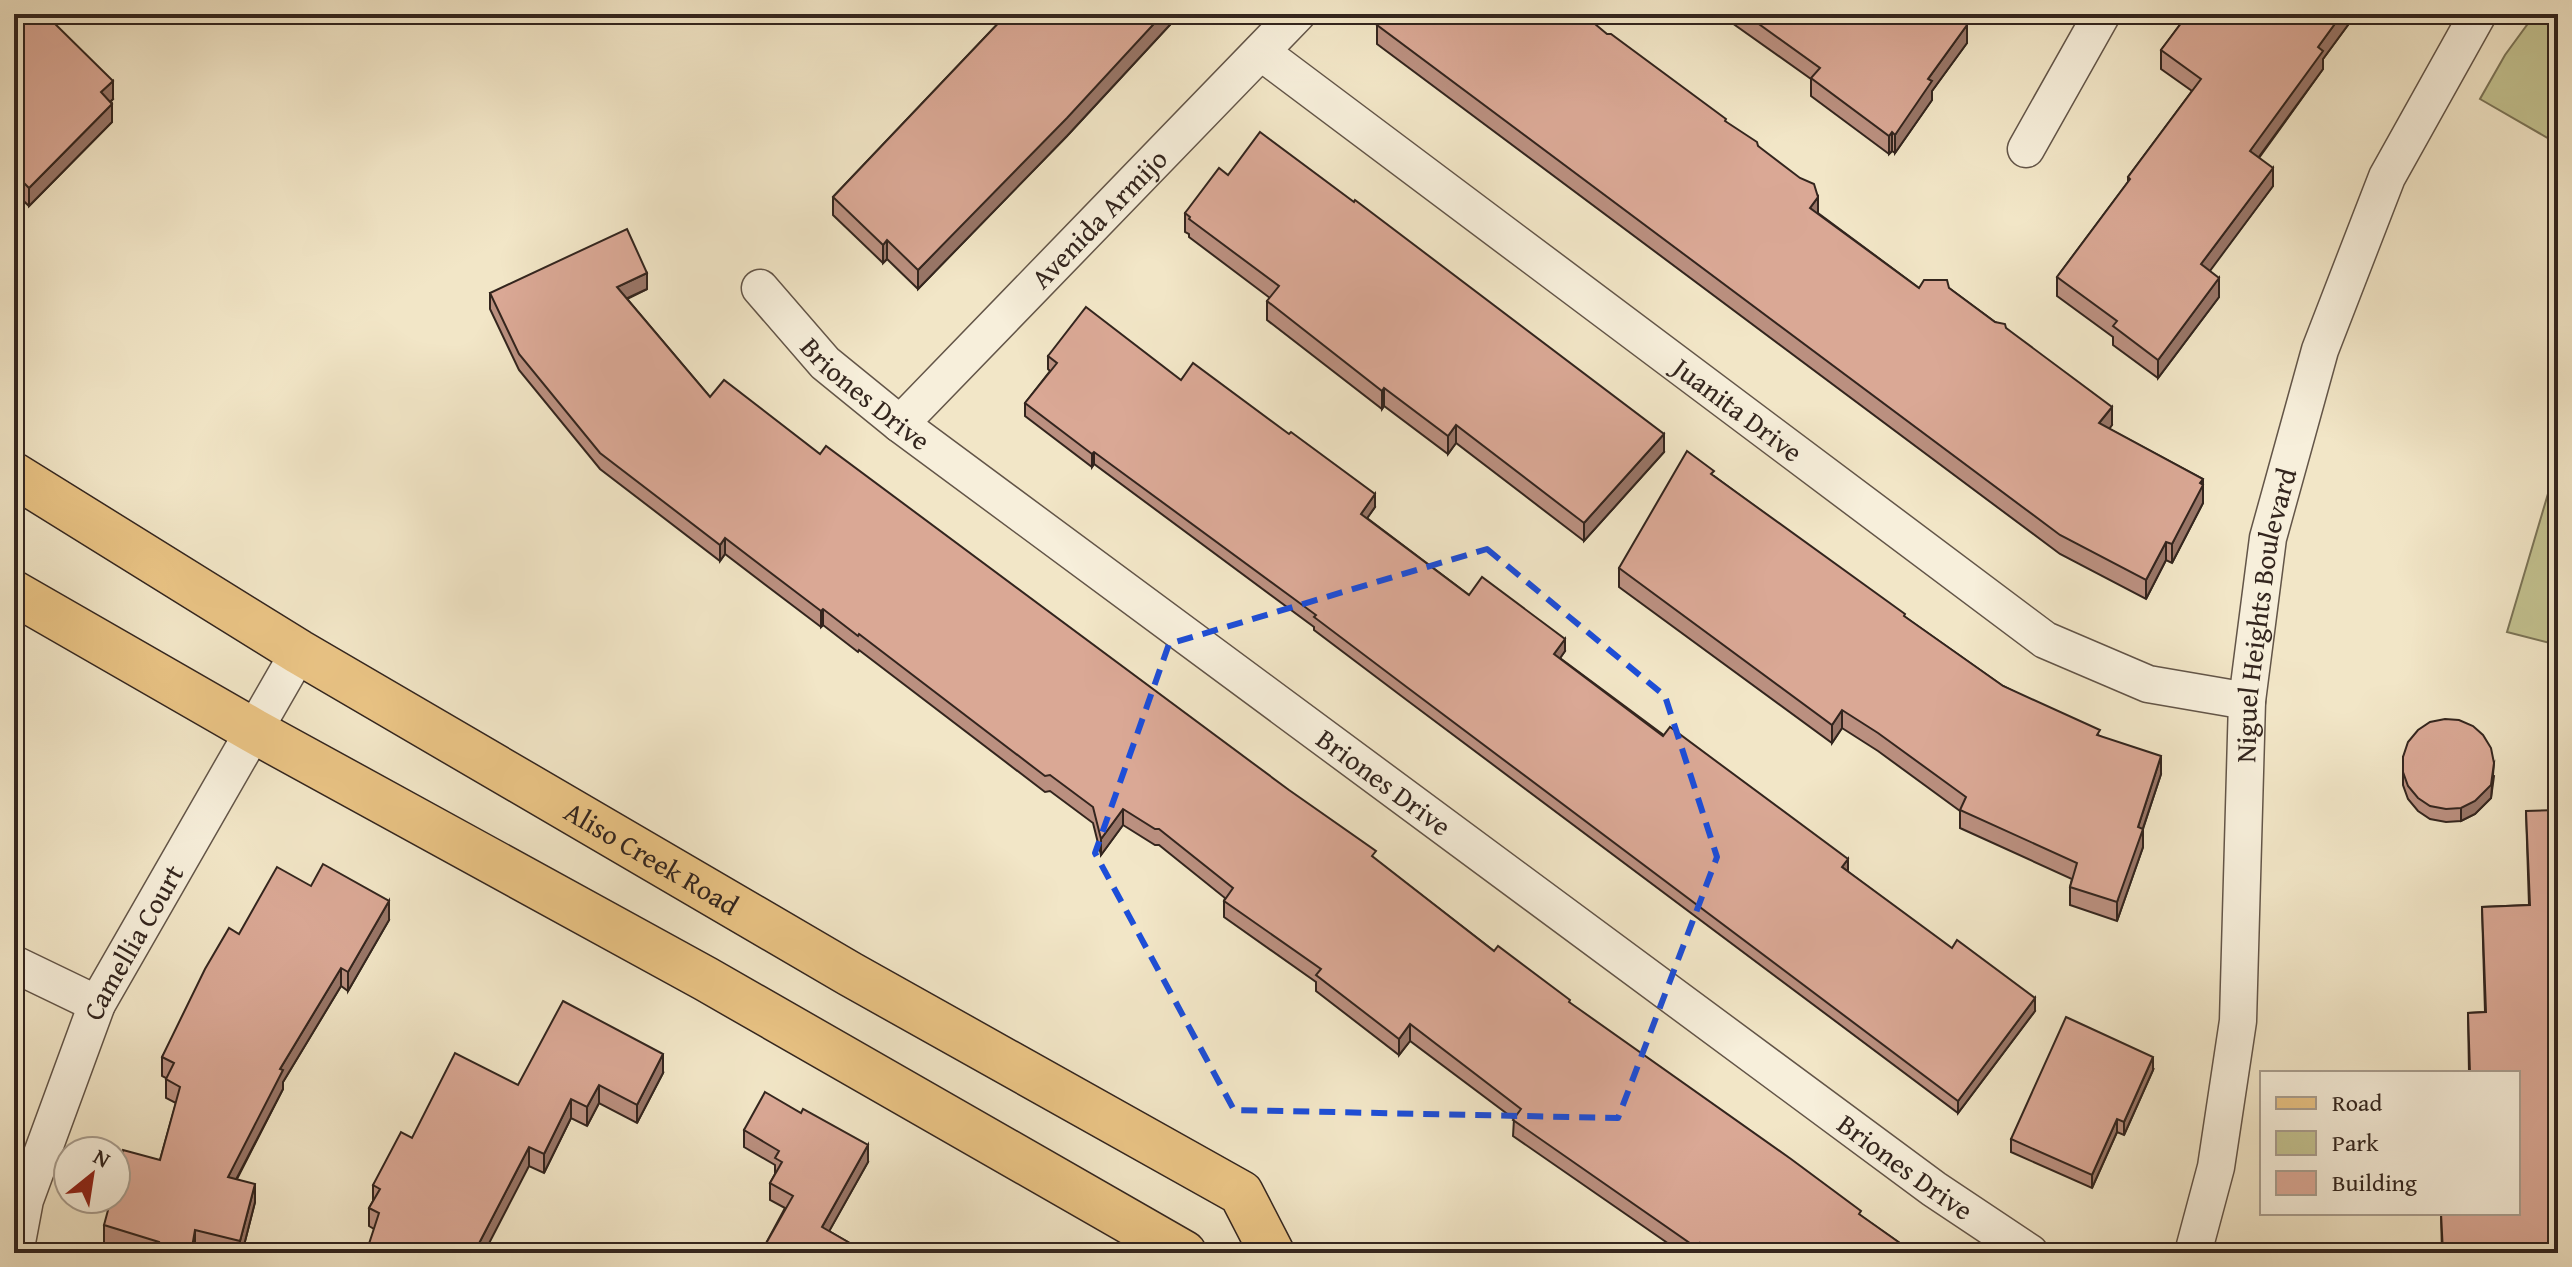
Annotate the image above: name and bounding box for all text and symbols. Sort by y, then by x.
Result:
street label: Avenida Armijo [1021,139,1176,298]
street label: Briones Drive [791,328,939,460]
street label: Juanita Drive [1662,345,1812,471]
street label: Niguel Heights Boulevard [2224,463,2306,763]
street label: Briones Drive [1308,718,1460,845]
street label: Aliso Creek Road [557,791,747,925]
street label: Camellia Court [72,856,193,1025]
legend [2260,1071,2520,1215]
text: Road [2332,1085,2382,1120]
street label: Briones Drive [1829,1103,1982,1230]
text: Park [2332,1125,2379,1160]
north arrow [52,1135,132,1215]
text: N [88,1140,117,1175]
text: Building [2332,1165,2417,1200]

